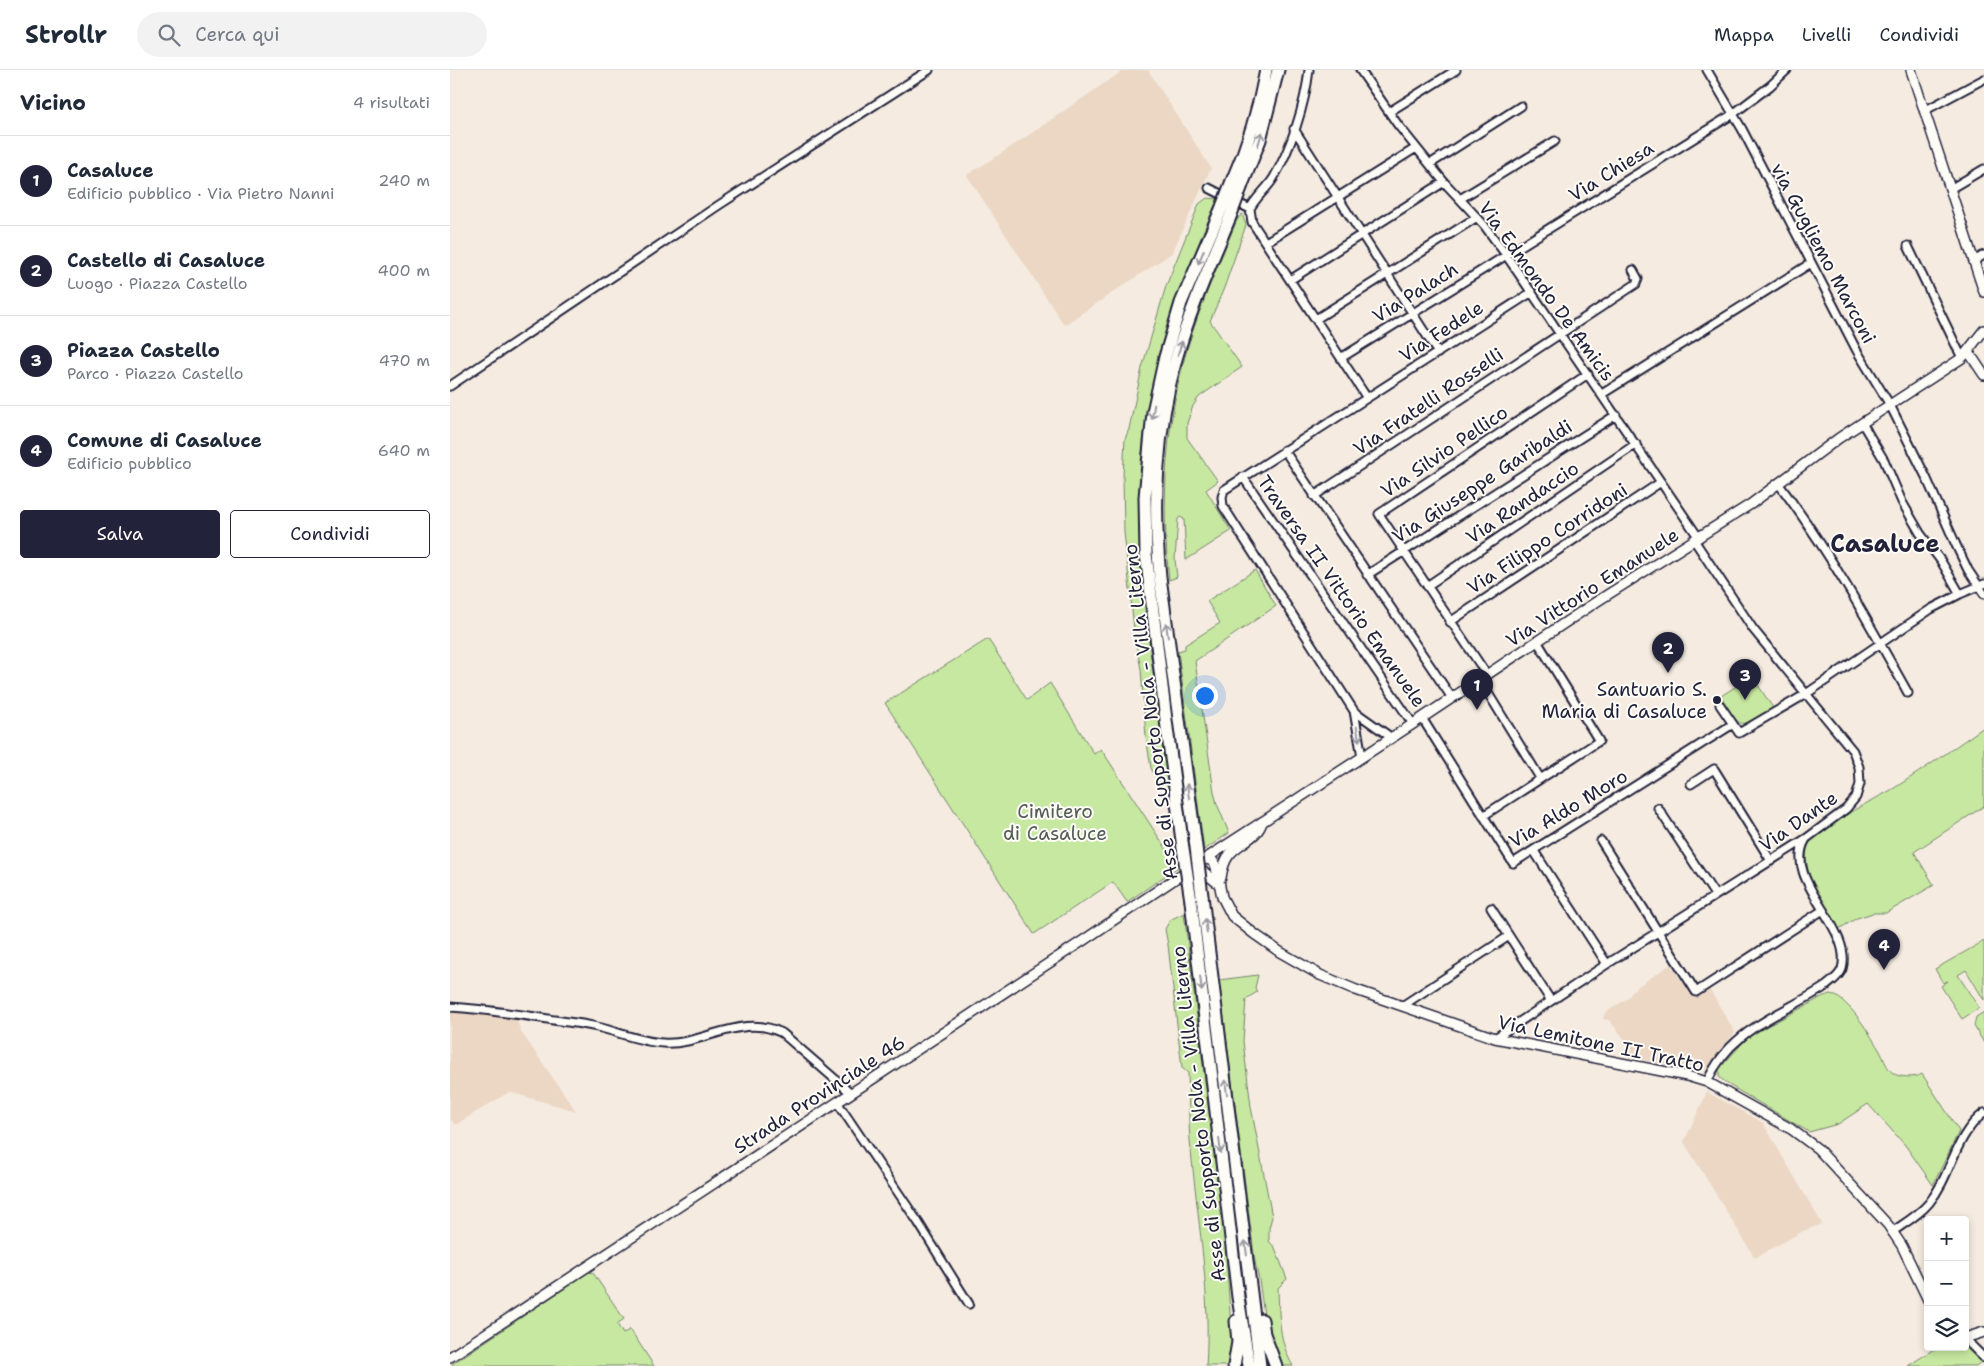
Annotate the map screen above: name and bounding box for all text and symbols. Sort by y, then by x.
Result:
search box [137,12,487,57]
text: Strollr [25,19,107,51]
icon: search [155,21,183,49]
text: Cerca qui [195,22,280,47]
text: Mappa [1714,23,1774,47]
text: Livelli [1802,23,1851,47]
text: Condividi [1879,23,1959,47]
text: Vicino [20,89,86,117]
text: 4 risultati [353,92,430,113]
one-way arrow [1255,132,1265,148]
street label: Via Chiesa [1564,135,1659,207]
text: Casaluce [67,158,154,183]
street label: via Gugliemo Marconi [1765,159,1882,348]
text: 1 [32,170,40,191]
text: 240 m [378,170,430,191]
text: Edificio pubblico · Via Pietro Nanni [67,183,334,204]
street label: Via Edmondo De Amicis [1473,196,1620,386]
text: Castello di Casaluce [67,248,265,273]
one-way arrow [1195,249,1205,264]
street label: Via Palach [1368,256,1463,329]
text: 2 [30,260,42,281]
text: 400 m [377,260,430,281]
text: Luogo · Piazza Castello [67,273,247,294]
street label: Via Fedele [1394,295,1488,368]
text: Piazza Castello [67,338,220,363]
one-way arrow [1175,340,1185,356]
street label: Via Fratelli Rosselli [1348,342,1508,461]
text: 3 [30,350,42,371]
text: 470 m [379,350,430,371]
text: Parco · Piazza Castello [67,363,243,384]
street label: Via Silvio Pellico [1376,400,1513,503]
one-way arrow [1148,404,1158,420]
street label: Via Giuseppe Garibaldi [1387,414,1577,549]
text: Comune di Casaluce [67,428,262,453]
text: 4 [30,440,42,461]
text: 640 m [378,440,430,461]
text: Edificio pubblico [67,453,192,474]
street label: Via Randaccio [1461,455,1584,549]
street label: Traversa II Vittorio Emanuele [1252,470,1431,712]
street label: Via Filippo Corridoni [1462,477,1632,600]
button: Salva [20,510,220,558]
button: Condividi [230,510,430,558]
street label: Via Vittorio Emanuele [1501,522,1684,653]
district label: Casaluce [1830,528,1940,560]
street label: Asse di Supporto Nola - Villa Literno [1117,543,1184,881]
one-way arrow [1161,622,1171,638]
pin: 2 [1652,632,1684,673]
pin: 3 [1729,659,1761,700]
pin: 1 [1461,669,1493,710]
place label: Santuario S. Maria di Casaluce [1541,677,1707,724]
your location [1192,683,1218,709]
marker: Santuario S. Maria di Casaluce [1711,694,1723,706]
one-way arrow [1354,726,1363,742]
street label: Via Aldo Moro [1504,763,1632,854]
one-way arrow [1183,783,1193,799]
street label: Via Dante [1754,785,1842,858]
park label: Cimitero di Casaluce [1003,799,1107,846]
one-way arrow [1201,918,1211,934]
pin: 4 [1868,929,1900,970]
street label: Asse di Supporto Nola - Villa Literno [1165,945,1232,1283]
one-way arrow [1196,976,1206,992]
street label: Via Lemitone II Tratto [1495,1009,1706,1078]
street label: Strada Provinciale 46 [729,1029,910,1159]
one-way arrow [1221,1079,1231,1095]
one-way arrow [1215,1138,1225,1154]
map controls [1924,1216,1969,1351]
button: + [1924,1216,1969,1261]
one-way arrow [1241,1240,1251,1256]
button: − [1924,1261,1969,1306]
button: layers [1924,1306,1969,1351]

